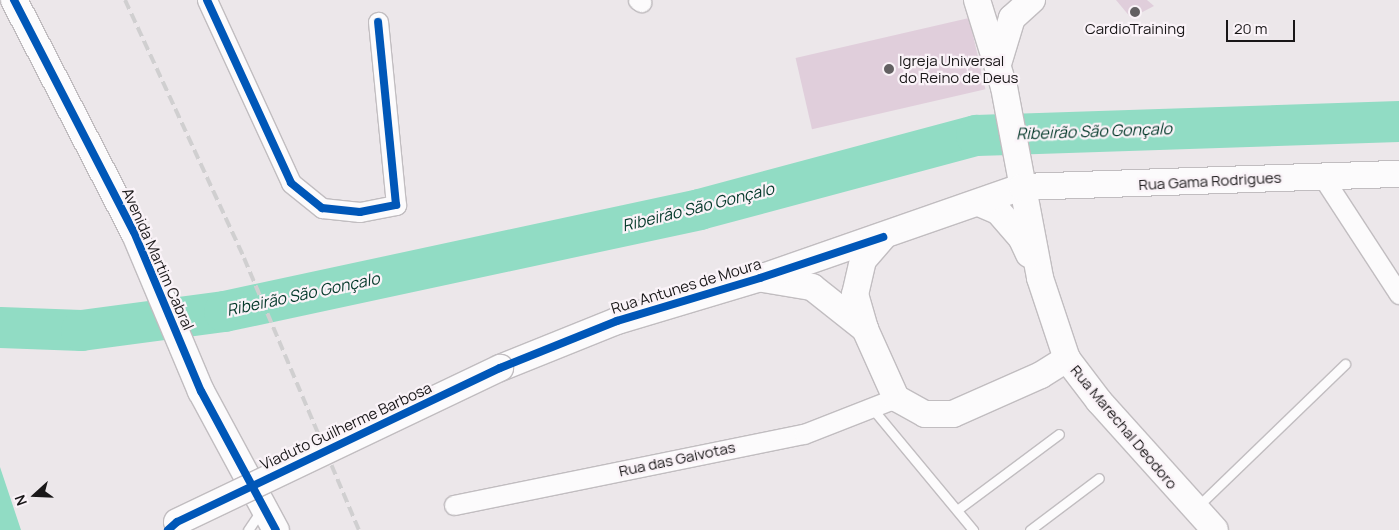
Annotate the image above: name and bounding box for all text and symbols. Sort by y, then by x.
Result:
marker: CardioTraining [1129,6,1141,18]
scale bar [1229,10,1298,42]
text: 20 m [1234,18,1267,39]
place label: CardioTraining [1085,20,1185,38]
place label: Igreja Universal do Reino de Deus [899,51,1018,86]
marker: Igreja Universal do Reino de Deus [883,63,895,75]
water label: Ribeirão São Gonçalo [1016,119,1172,143]
street label: Rua Gama Rodrigues [1138,168,1282,194]
water label: Ribeirão São Gonçalo [620,179,776,235]
street label: Avenida Martim Cabral [118,185,198,333]
street label: Rua Antunes de Moura [609,255,763,317]
water label: Ribeirão São Gonçalo [225,268,381,320]
street label: Rua Marechal Deodoro [1067,361,1181,493]
street label: Viaduto Guilherme Barbosa [258,378,434,474]
street label: Rua das Gaivotas [617,438,737,480]
north arrow [10,470,60,520]
text: N [10,492,31,508]

